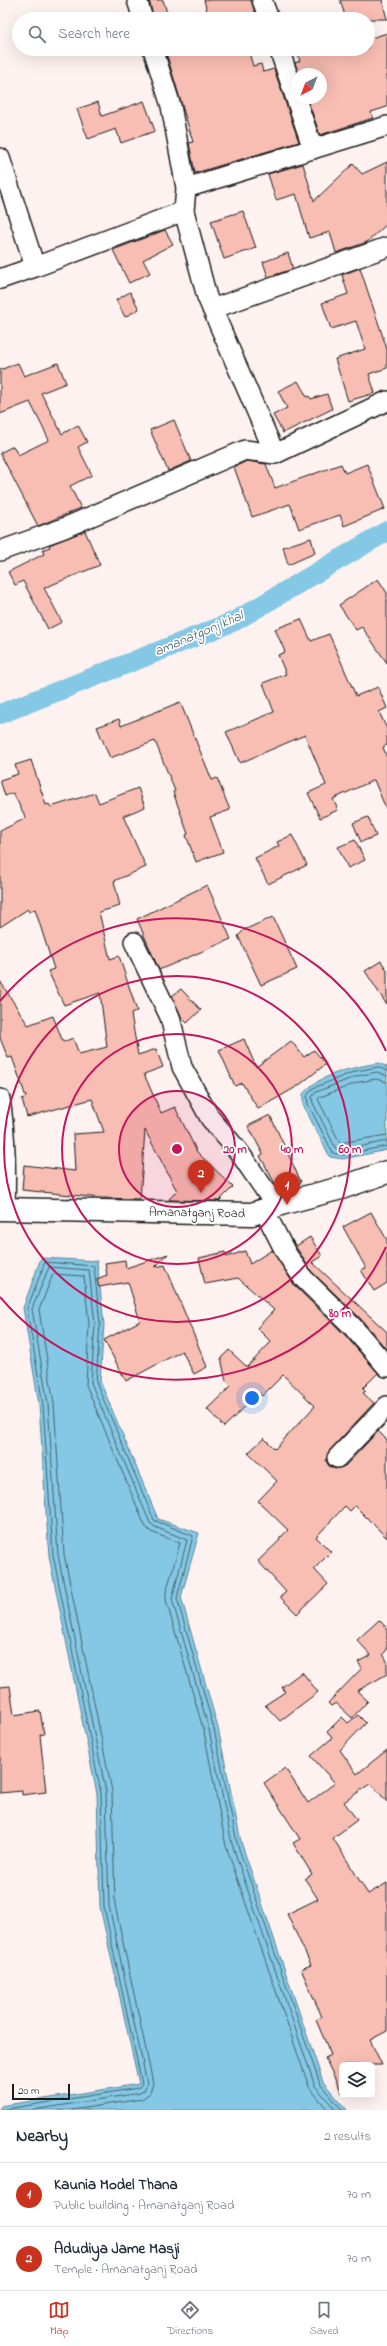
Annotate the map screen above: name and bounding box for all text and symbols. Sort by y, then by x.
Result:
search box [12,12,375,56]
icon: search [26,23,48,45]
text: Search here [58,23,130,45]
north arrow [291,68,327,104]
water label: amanatgonj khal [151,605,248,662]
text: 20 m [222,1141,247,1159]
text: 40 m [280,1141,304,1159]
text: 60 m [338,1141,362,1159]
centre of rings [170,1142,184,1156]
pin: 2 [188,1160,214,1193]
pin: 1 [274,1172,300,1205]
street label: Amanatganj Road [149,1203,246,1224]
text: 80 m [328,1305,352,1323]
your location [242,1388,262,1408]
map controls [339,2062,375,2098]
button: layers [339,2062,375,2098]
scale bar [12,2082,70,2101]
text: 20 m [18,2083,40,2099]
text: Nearby [16,2124,68,2149]
text: 2 results [324,2127,371,2146]
text: Kaunia Model Thana [54,2174,178,2196]
text: 1 [27,2185,31,2204]
text: 70 m [347,2185,371,2204]
text: Public building · Amanatganj Road [54,2196,234,2215]
text: Adudiya Jame Masji [54,2238,180,2260]
text: 2 [26,2249,32,2268]
text: 70 m [347,2249,371,2268]
text: Temple · Amanatganj Road [54,2260,198,2279]
tab: Map [48,2299,70,2339]
tab: Directions [167,2299,213,2339]
tab: Saved [310,2299,339,2339]

